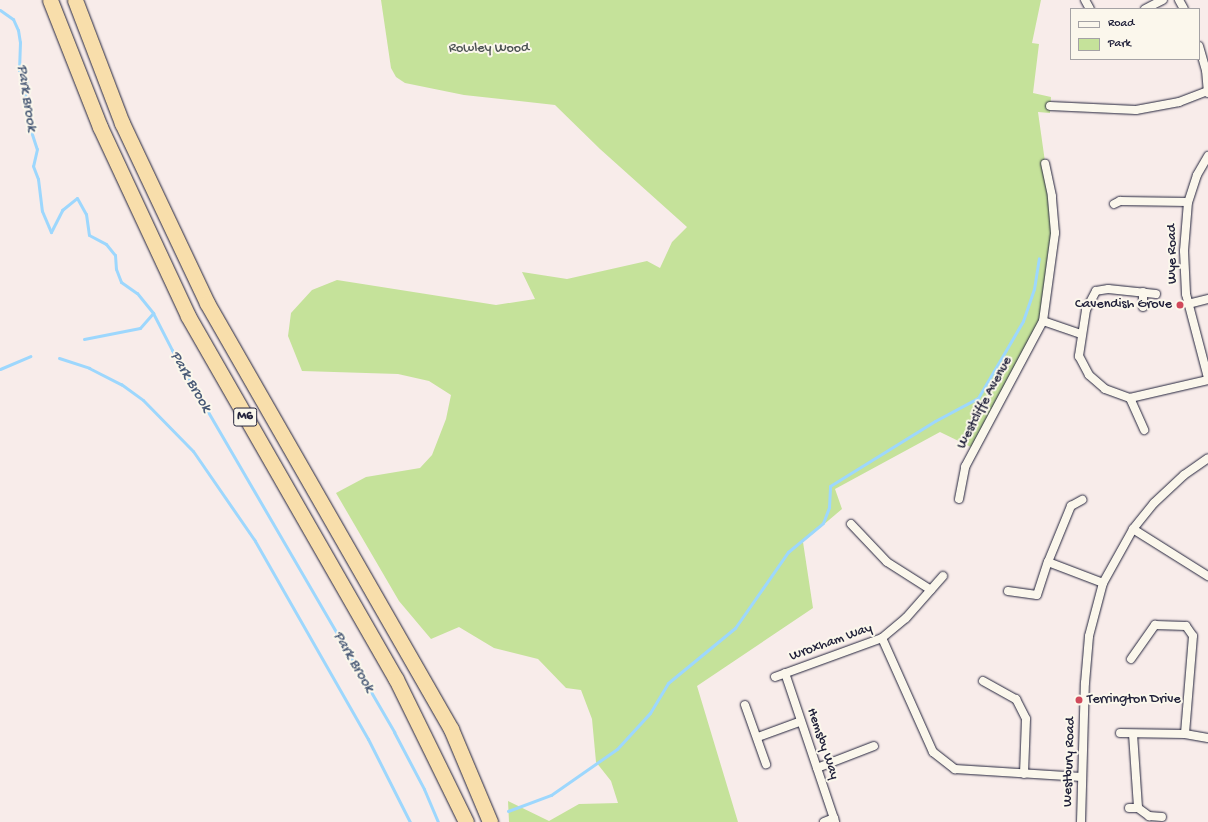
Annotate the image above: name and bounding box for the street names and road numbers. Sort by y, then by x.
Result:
street label: Wye Road [1165,224,1181,284]
street label: Westcliffe Avenue [954,354,1016,452]
road number: M6 [233,406,257,428]
street label: Wroxham Way [787,620,875,666]
street label: Hemsby Way [802,706,842,782]
street label: Westbury Road [1060,717,1080,807]

